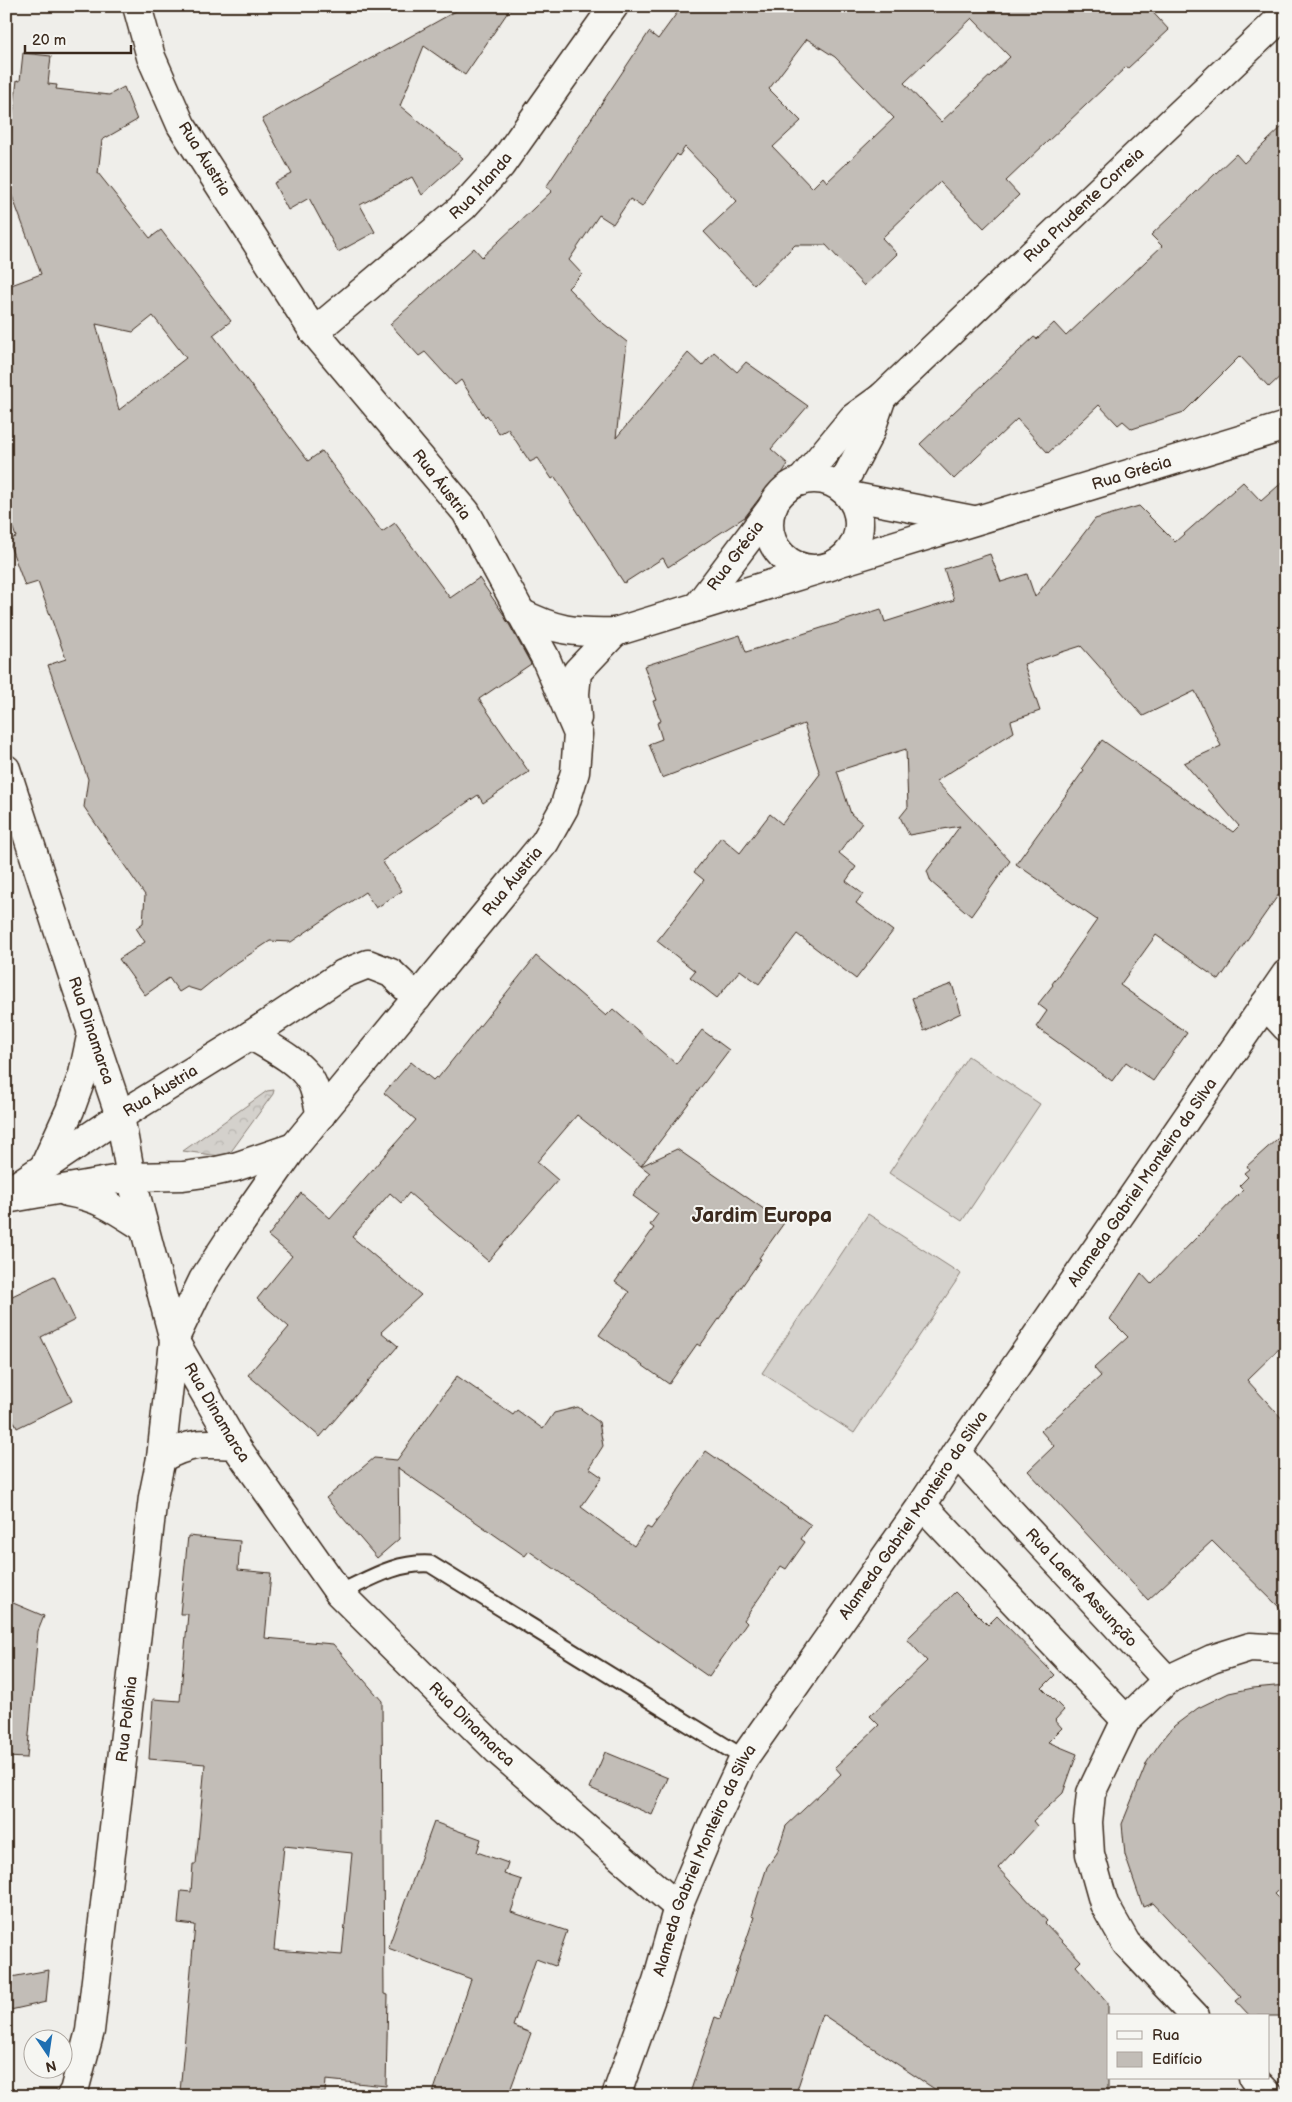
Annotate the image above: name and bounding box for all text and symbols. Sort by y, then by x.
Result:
scale bar [25,22,131,54]
text: 20 m [32,31,66,50]
street label: Rua Áustria [174,117,236,200]
street label: Rua Prudente Correia [1020,144,1148,267]
street label: Rua Irlanda [446,149,516,224]
street label: Rua Áustria [408,445,476,524]
street label: Rua Grécia [1090,452,1174,494]
street label: Rua Grécia [703,517,768,594]
street label: Rua Áustria [479,843,547,920]
street label: Rua Dinamarca [64,974,118,1087]
street label: Rua Áustria [120,1061,201,1121]
street label: Alameda Gabriel Monteiro da Silva [1064,1075,1221,1290]
district label: Jardim Europa [692,1203,832,1228]
street label: Rua Dinamarca [180,1359,254,1466]
street label: Alameda Gabriel Monteiro da Silva [835,1407,992,1623]
street label: Rua Laerte Assunção [1022,1525,1141,1651]
street label: Rua Polônia [112,1675,141,1763]
street label: Rua Dinamarca [425,1678,519,1771]
street label: Alameda Gabriel Monteiro da Silva [649,1741,760,1978]
legend [1107,2014,1270,2080]
text: Rua [1152,2026,1180,2045]
north arrow [22,2030,72,2080]
text: Edifício [1152,2050,1202,2069]
text: N [44,2057,58,2076]

